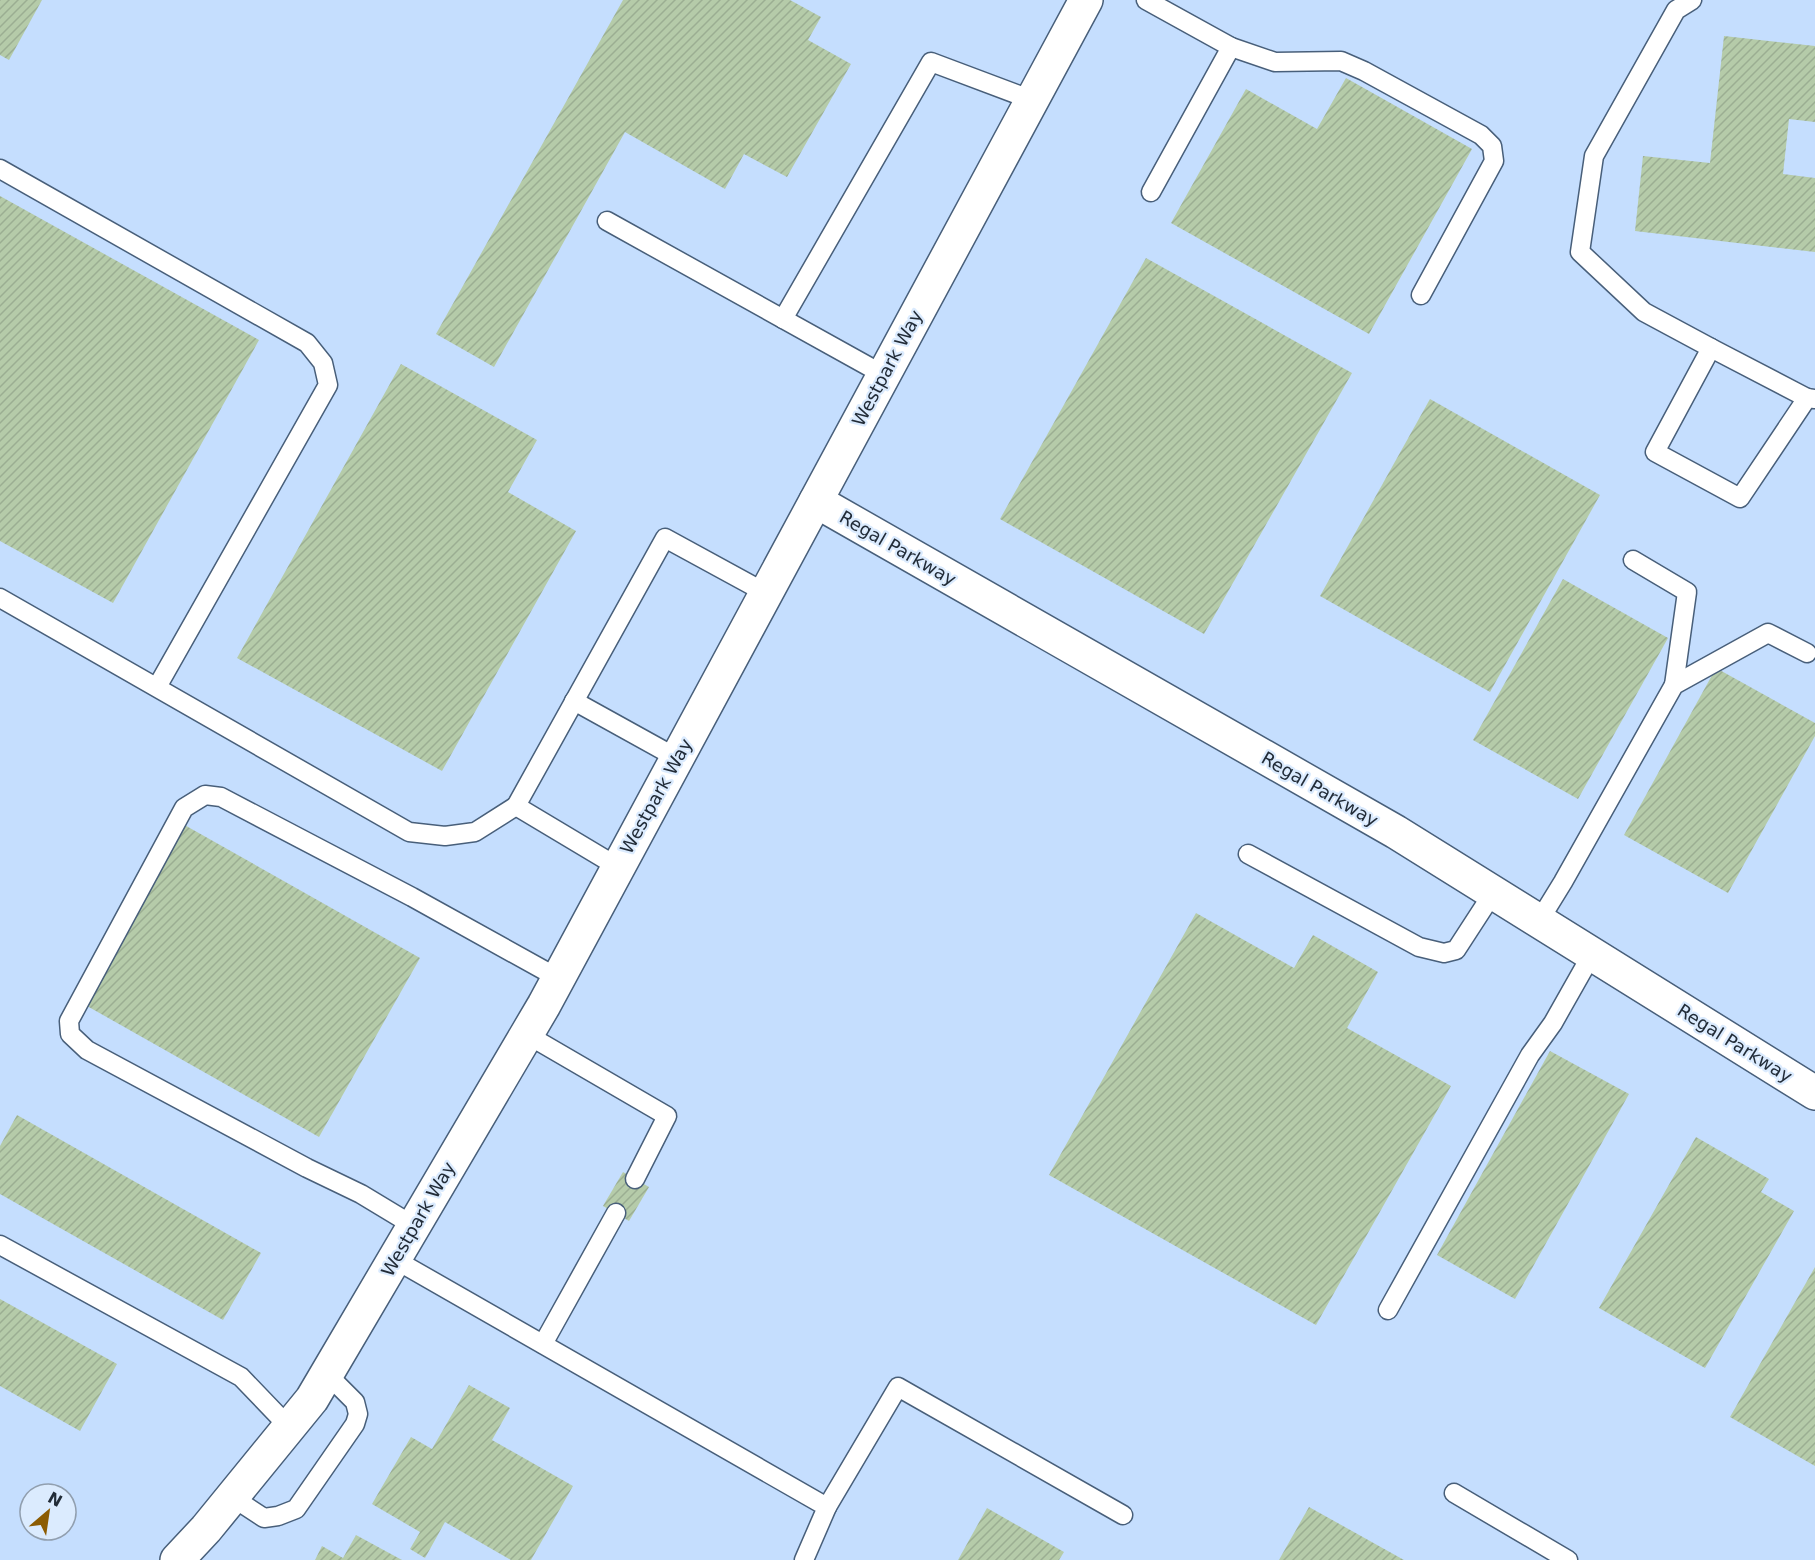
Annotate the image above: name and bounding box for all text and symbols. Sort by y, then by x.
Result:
street label: Westpark Way [848,306,927,430]
street label: Regal Parkway [836,506,960,590]
street label: Westpark Way [616,734,697,857]
street label: Regal Parkway [1258,747,1382,831]
street label: Regal Parkway [1674,999,1797,1087]
street label: Westpark Way [377,1158,459,1280]
north arrow [18,1482,78,1542]
text: N [45,1488,65,1511]

